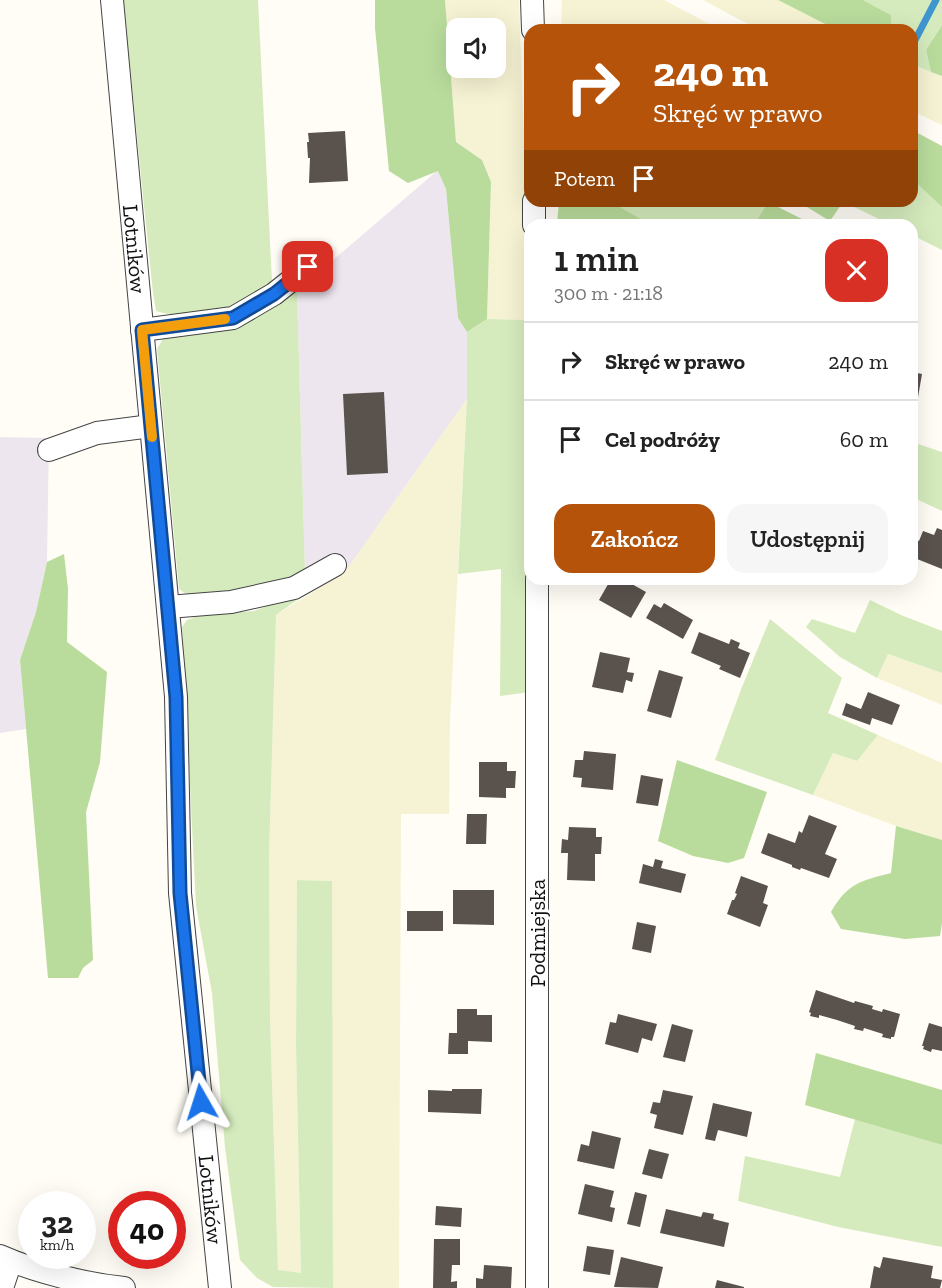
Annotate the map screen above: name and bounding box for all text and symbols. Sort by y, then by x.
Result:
map controls [446,18,506,78]
button: sound [446,18,506,78]
text: 240 m [653,46,768,97]
icon: right [554,48,632,126]
text: Skręć w prawo [653,97,823,129]
icon: arrive [627,162,660,195]
text: Potem [554,165,615,192]
street label: Lotników [117,203,152,295]
text: 1 min [554,237,639,280]
button: close [825,239,888,302]
pin [282,241,333,292]
icon: arrive [291,250,324,283]
text: 300 m · 21:18 [554,281,663,305]
icon: right [554,345,587,378]
text: Skręć w prawo [605,348,745,375]
text: 240 m [828,348,888,375]
icon: arrive [554,423,587,456]
text: Cel podróży [605,426,720,453]
text: 60 m [840,426,888,453]
button: Zakończ [554,504,715,573]
button: Udostępnij [727,504,888,573]
street label: Podmiejska [524,879,551,987]
position arrow [169,1070,233,1134]
street label: Lotników [193,1154,229,1245]
speed limit sign: 40 [108,1191,186,1269]
text: 32 [41,1205,73,1241]
text: km/h [40,1236,74,1254]

